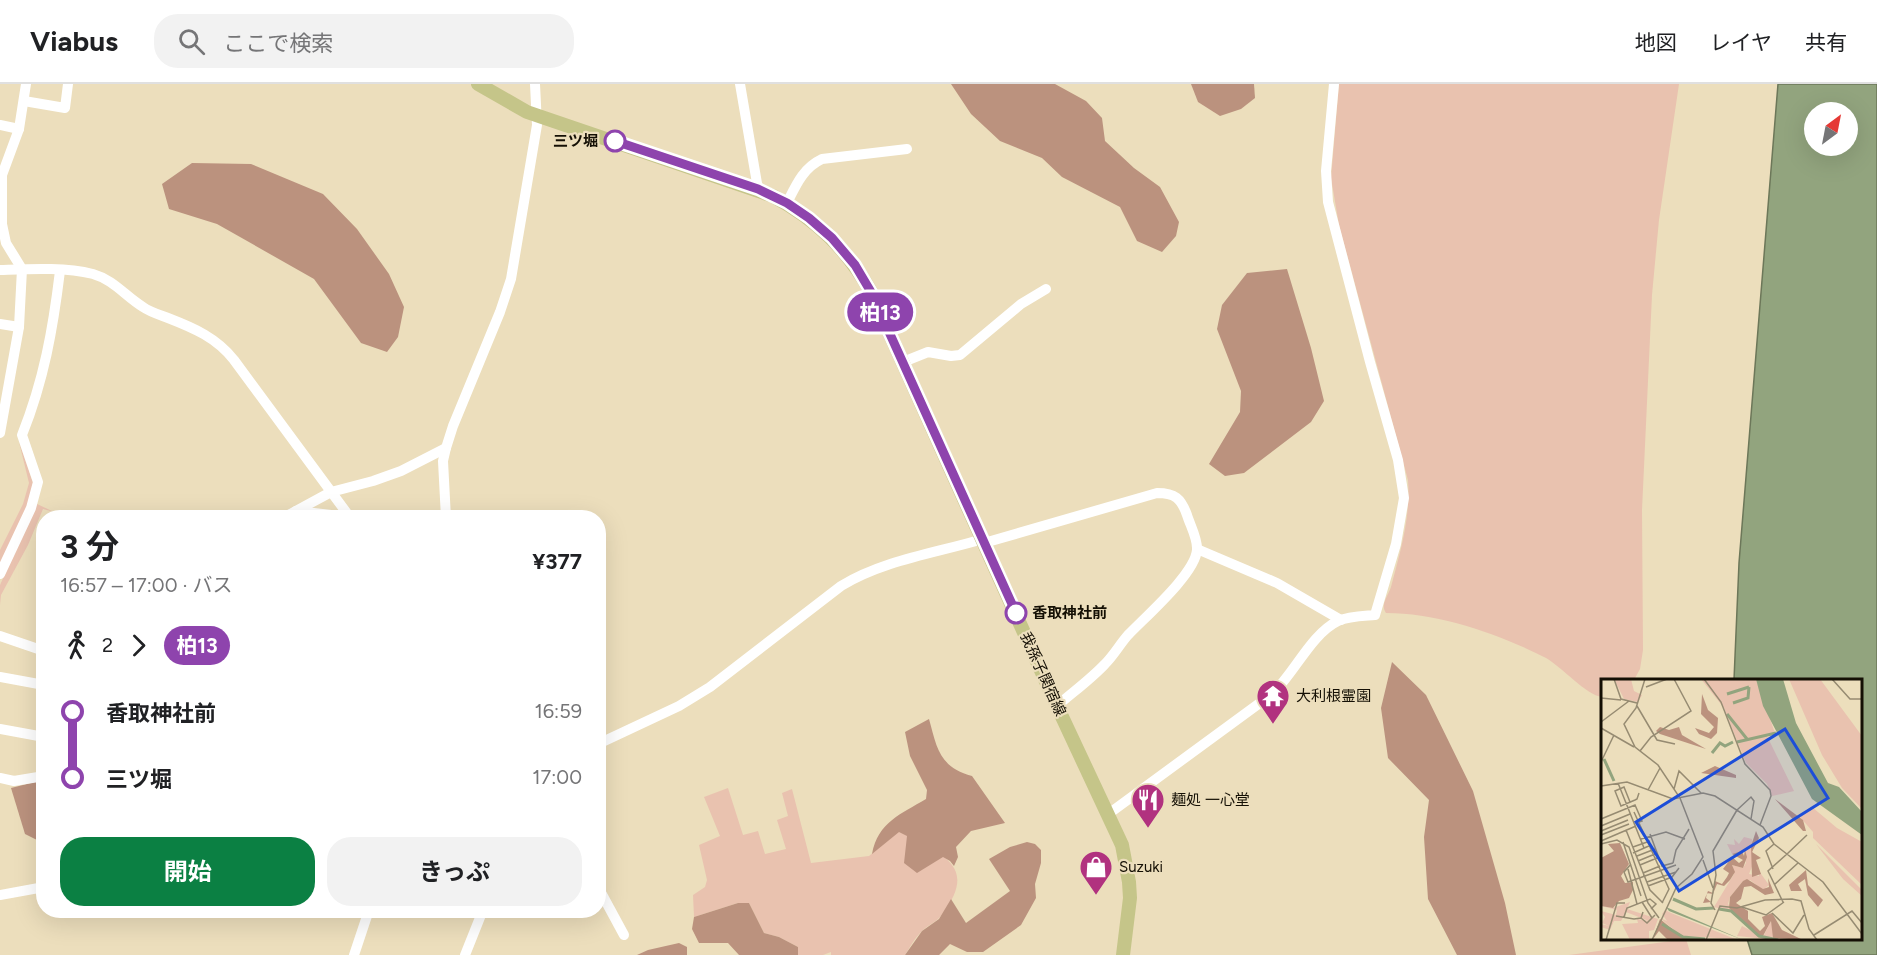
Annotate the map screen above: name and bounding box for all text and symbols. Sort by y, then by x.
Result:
search box [154,14,574,68]
text: Viabus [30,24,118,58]
icon: search [175,25,208,58]
text: ここで検索 [223,30,333,57]
text: 地図 [1635,30,1677,55]
text: レイヤ [1710,30,1772,55]
text: 共有 [1805,30,1847,55]
north arrow [1804,102,1858,156]
map controls [1804,102,1858,156]
marker: 三ツ堀 [604,130,626,152]
place label: 三ツ堀 [553,132,598,150]
line badge: 柏13 [846,292,914,332]
text: 柏13 [859,300,901,325]
text: 3 分 [60,527,119,566]
text: ¥377 [532,548,582,575]
text: 16:57 – 17:00 · バス [60,573,232,597]
marker: 香取神社前 [1005,602,1027,624]
place label: 香取神社前 [1032,604,1107,622]
icon: walk [60,629,93,662]
icon: forward [122,629,155,662]
street label: 我孫子関宿線 [1016,629,1070,719]
text: 2 [102,633,113,657]
text: 柏13 [176,633,218,658]
temple icon: 大利根霊園 [1255,678,1291,725]
inset map [1601,679,1862,940]
place label: 大利根霊園 [1296,687,1371,705]
text: 16:59 [535,699,582,723]
text: 香取神社前 [106,700,216,727]
text: 17:00 [532,765,582,789]
text: 三ツ堀 [106,766,172,793]
restaurant icon: 麺処 一心堂 [1130,782,1166,829]
place label: 麺処 一心堂 [1171,791,1250,809]
button: 開始 [60,837,315,906]
button: きっぷ [327,837,582,906]
shop icon: Suzuki [1078,849,1114,896]
place label: Suzuki [1119,858,1163,876]

